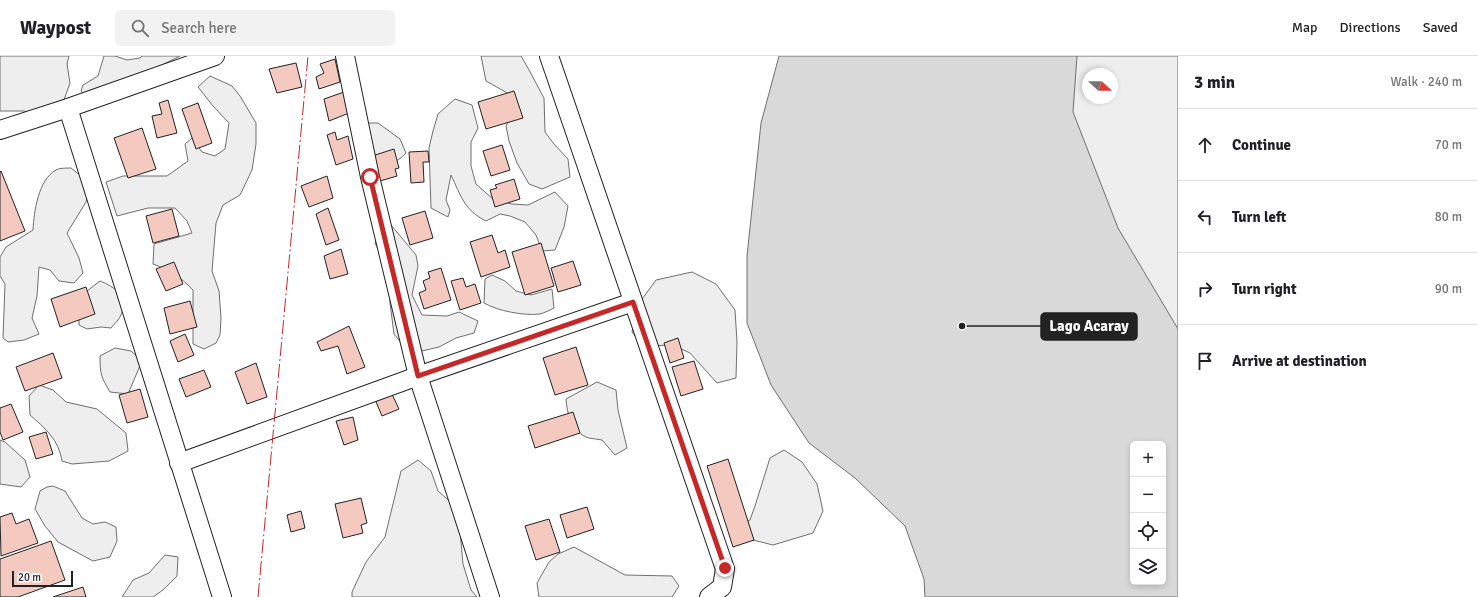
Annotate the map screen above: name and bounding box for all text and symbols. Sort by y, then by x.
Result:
search box [115,10,395,46]
text: Waypost [20,16,91,40]
icon: search [129,17,151,39]
text: Search here [161,19,237,37]
text: Map [1292,19,1318,36]
text: Directions [1340,19,1401,36]
text: Saved [1423,19,1458,36]
north arrow [1082,68,1118,104]
text: 3 min [1194,72,1235,93]
text: Walk · 240 m [1391,74,1462,90]
icon: ahead [1194,134,1216,156]
text: Continue [1232,136,1291,154]
text: 70 m [1435,137,1462,153]
route start [361,168,379,186]
icon: left [1194,206,1216,228]
text: Turn left [1232,208,1286,226]
text: 80 m [1435,209,1462,225]
icon: right [1194,278,1216,300]
text: Turn right [1232,280,1297,298]
text: 90 m [1435,281,1462,297]
callout: Lago Acaray [1041,313,1137,340]
text: Lago Acaray [1049,317,1129,335]
icon: arrive [1194,350,1216,372]
text: Arrive at destination [1232,352,1367,370]
map controls [1130,441,1166,585]
button: + [1130,441,1166,477]
button: − [1130,477,1166,513]
button: locate [1130,513,1166,549]
button: layers [1130,549,1166,585]
route end [716,559,734,577]
scale bar [12,569,73,588]
text: 20 m [18,571,41,584]

